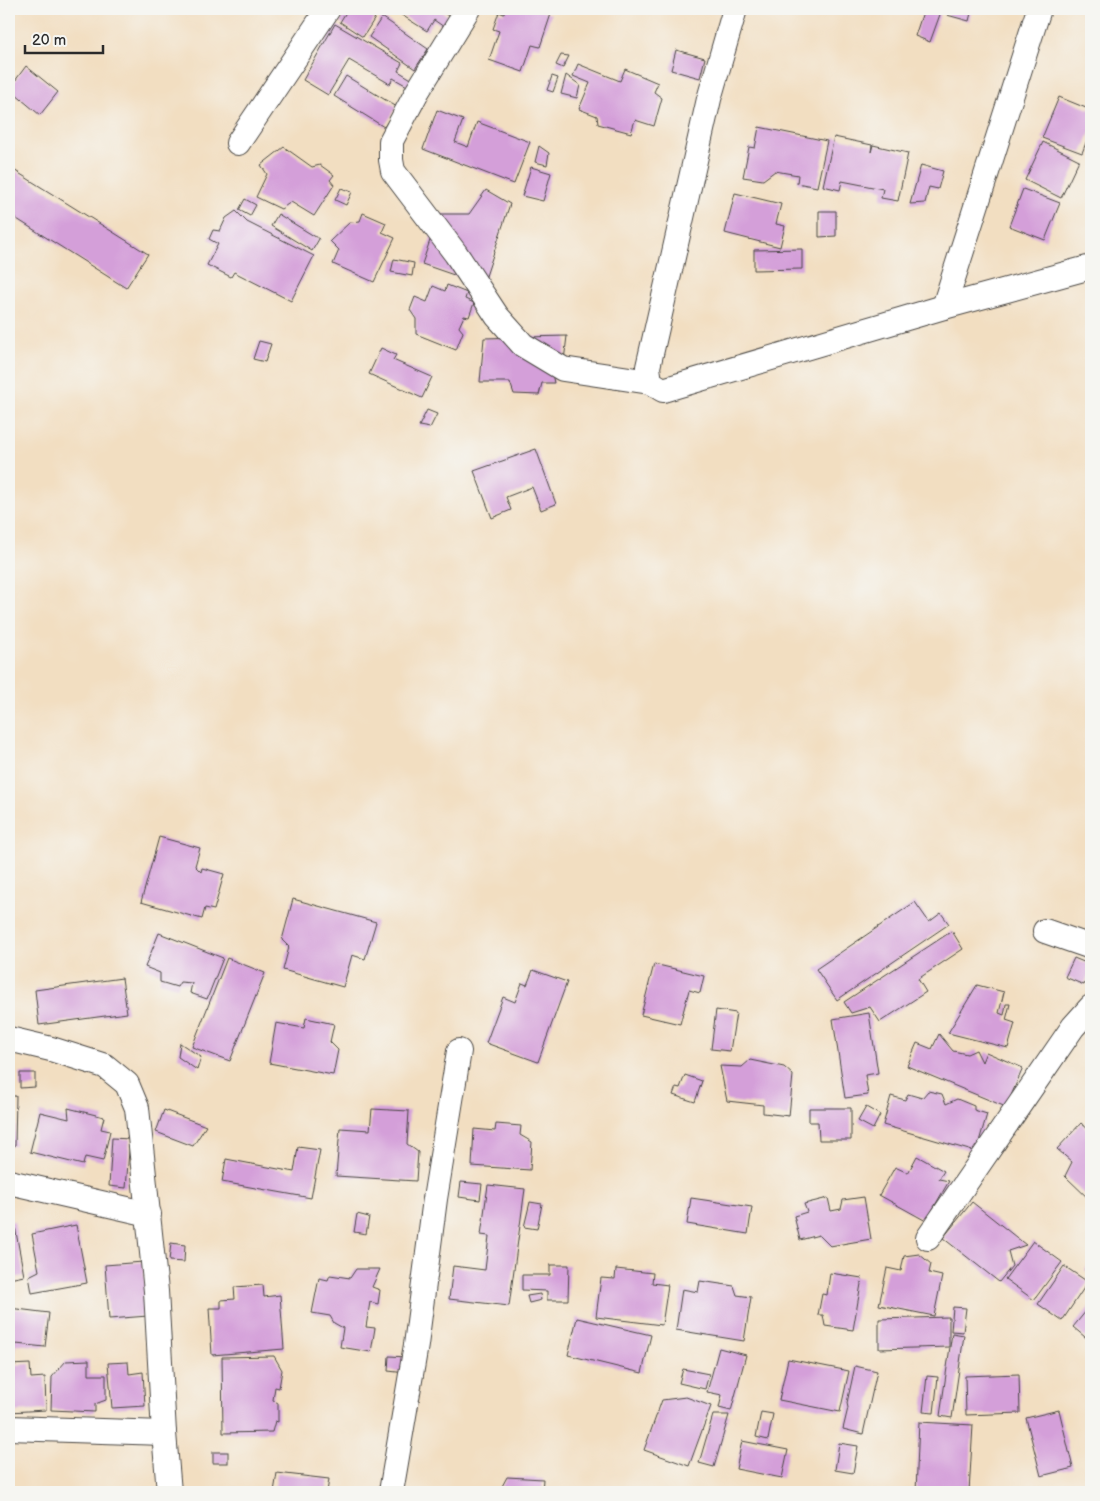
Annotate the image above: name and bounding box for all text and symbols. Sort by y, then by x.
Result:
scale bar [25,22,102,54]
text: 20 m [32,31,66,50]

